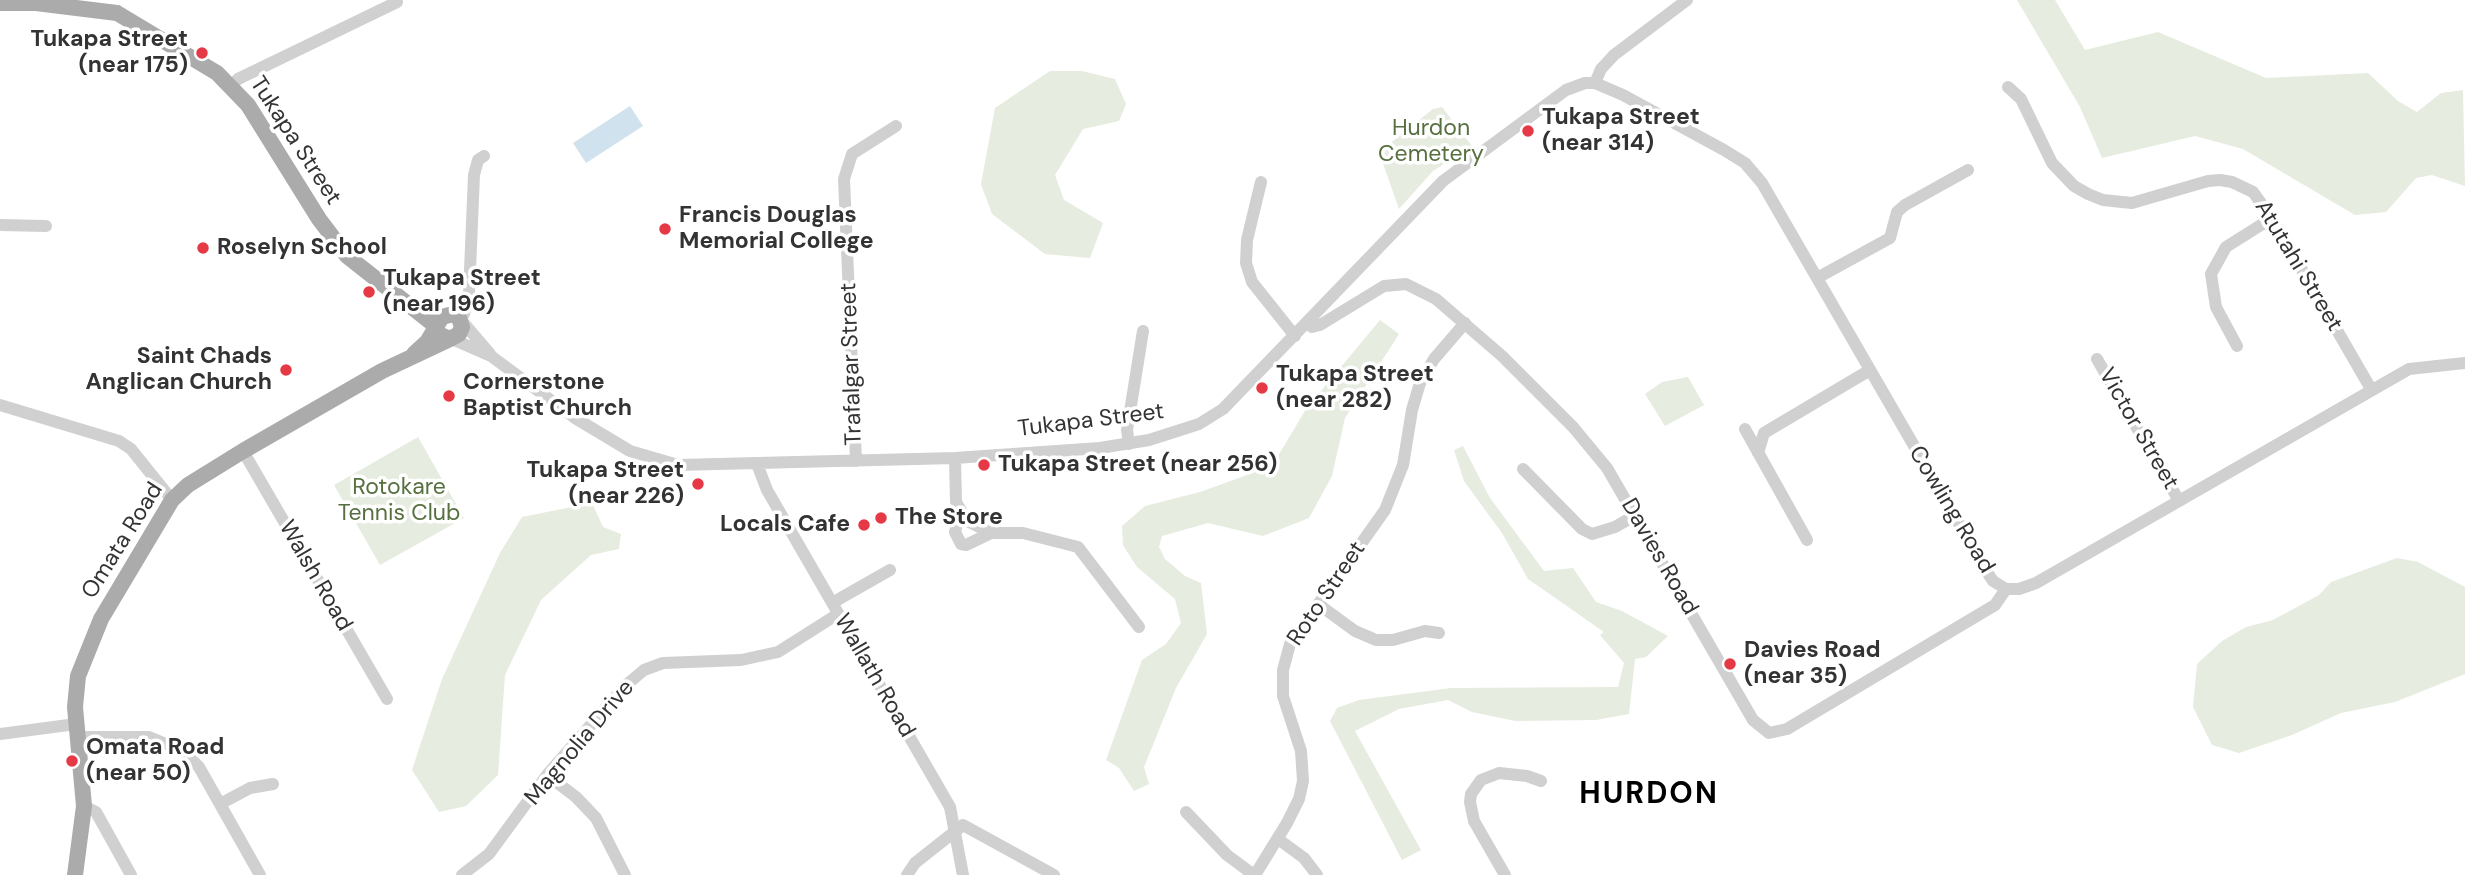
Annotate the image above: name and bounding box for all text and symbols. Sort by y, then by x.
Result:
place label: Tukapa Street (near 175) [30,26,188,80]
marker: Tukapa Street (near 175) [194,45,210,61]
street label: Tukapa Street [243,72,347,210]
place label: Tukapa Street (near 314) [1542,104,1700,158]
park label: Hurdon Cemetery [1378,115,1484,169]
marker: Tukapa Street (near 314) [1520,123,1536,139]
street label: Atutahi Street [2248,195,2348,337]
place label: Francis Douglas Memorial College [679,202,874,256]
marker: Francis Douglas Memorial College [657,221,673,237]
place label: Roselyn School [217,234,387,262]
marker: Roselyn School [195,240,211,256]
place label: Tukapa Street (near 196) [383,265,541,319]
street label: Trafalgar Street [835,282,869,446]
marker: Tukapa Street (near 196) [361,284,377,300]
place label: Saint Chads Anglican Church [86,343,272,397]
place label: Tukapa Street (near 282) [1276,361,1434,415]
marker: Saint Chads Anglican Church [278,362,294,378]
street label: Victor Street [2092,363,2184,495]
place label: Cornerstone Baptist Church [463,369,632,423]
marker: Tukapa Street (near 282) [1254,380,1270,396]
marker: Cornerstone Baptist Church [441,388,457,404]
street label: Tukapa Street [1016,398,1166,444]
street label: Cowling Road [1902,441,2000,579]
place label: Tukapa Street (near 256) [998,451,1277,479]
place label: Tukapa Street (near 226) [526,457,684,511]
marker: Tukapa Street (near 256) [976,457,992,473]
park label: Rotokare Tennis Club [338,474,460,528]
marker: Tukapa Street (near 226) [690,476,706,492]
street label: Omata Road [76,478,170,604]
street label: Davies Road [1615,494,1703,620]
place label: The Store [895,504,1003,532]
marker: The Store [873,510,889,526]
place label: Locals Cafe [720,511,850,539]
street label: Walsh Road [272,516,358,636]
marker: Locals Cafe [856,517,872,533]
street label: Roto Street [1282,537,1372,651]
street label: Wallath Road [828,609,920,743]
place label: Davies Road (near 35) [1744,637,1881,691]
marker: Davies Road (near 35) [1722,656,1738,672]
street label: Magnolia Drive [520,675,640,811]
place label: Omata Road (near 50) [86,734,224,788]
marker: Omata Road (near 50) [64,753,80,769]
district label: HURDON [1580,777,1718,813]

